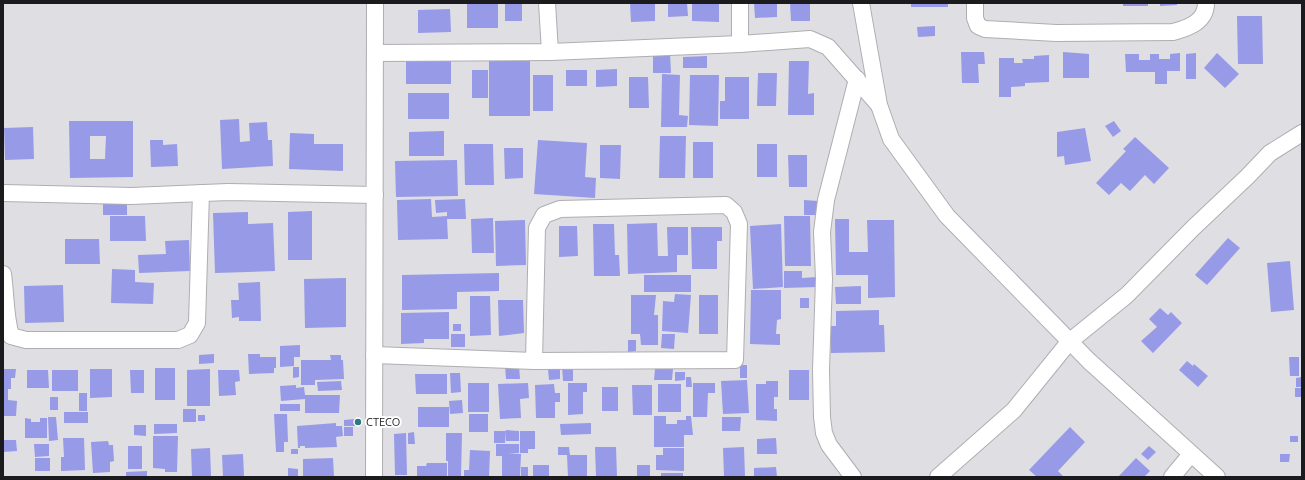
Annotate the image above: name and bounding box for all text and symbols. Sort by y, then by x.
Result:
place label: CTECO [366,416,400,428]
marker: CTECO [353,417,363,427]

